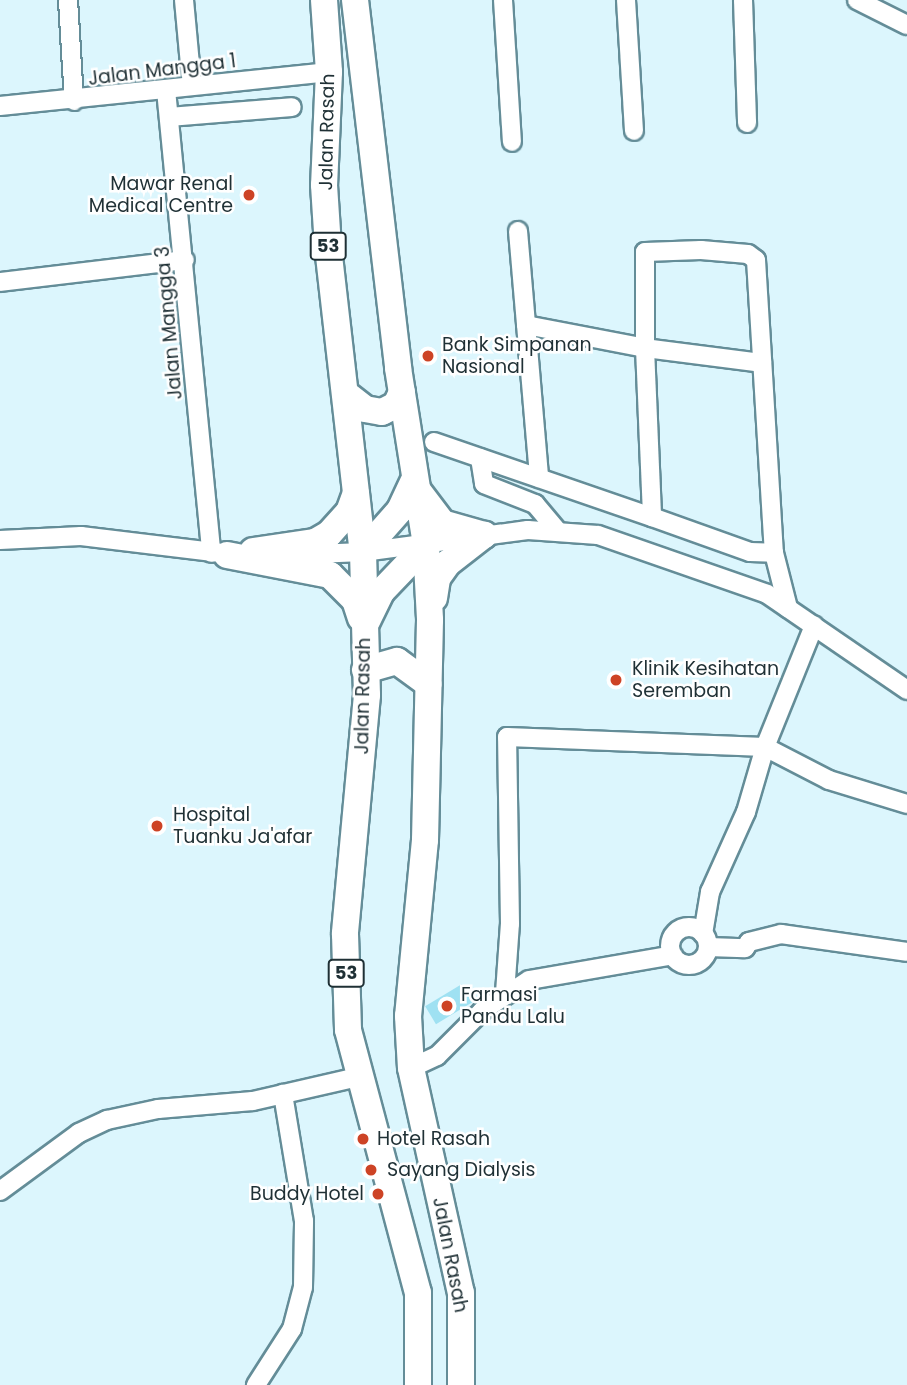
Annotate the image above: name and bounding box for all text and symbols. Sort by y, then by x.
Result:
street label: Jalan Mangga 1 [87,50,237,90]
street label: Jalan Rasah [315,73,339,191]
place label: Mawar Renal Medical Centre [89,173,233,217]
marker: Mawar Renal Medical Centre [239,185,259,205]
road number: 53 [309,232,347,260]
street label: Jalan Mangga 3 [151,245,187,401]
place label: Bank Simpanan Nasional [442,334,592,378]
marker: Bank Simpanan Nasional [420,348,436,364]
street label: Jalan Rasah [351,637,375,755]
place label: Klinik Kesihatan Seremban [632,658,779,702]
marker: Klinik Kesihatan Seremban [606,670,626,690]
place label: Hospital Tuanku Ja'afar [173,804,312,848]
marker: Hospital Tuanku Ja'afar [147,816,167,836]
road number: 53 [327,958,365,988]
place label: Farmasi Pandu Lalu [461,984,565,1028]
marker: Farmasi Pandu Lalu [439,998,455,1014]
place label: Hotel Rasah [377,1128,490,1150]
marker: Hotel Rasah [355,1131,371,1147]
place label: Sayang Dialysis [387,1159,535,1181]
marker: Sayang Dialysis [361,1160,381,1180]
place label: Buddy Hotel [250,1183,364,1205]
marker: Buddy Hotel [370,1186,386,1202]
street label: Jalan Rasah [428,1195,472,1315]

